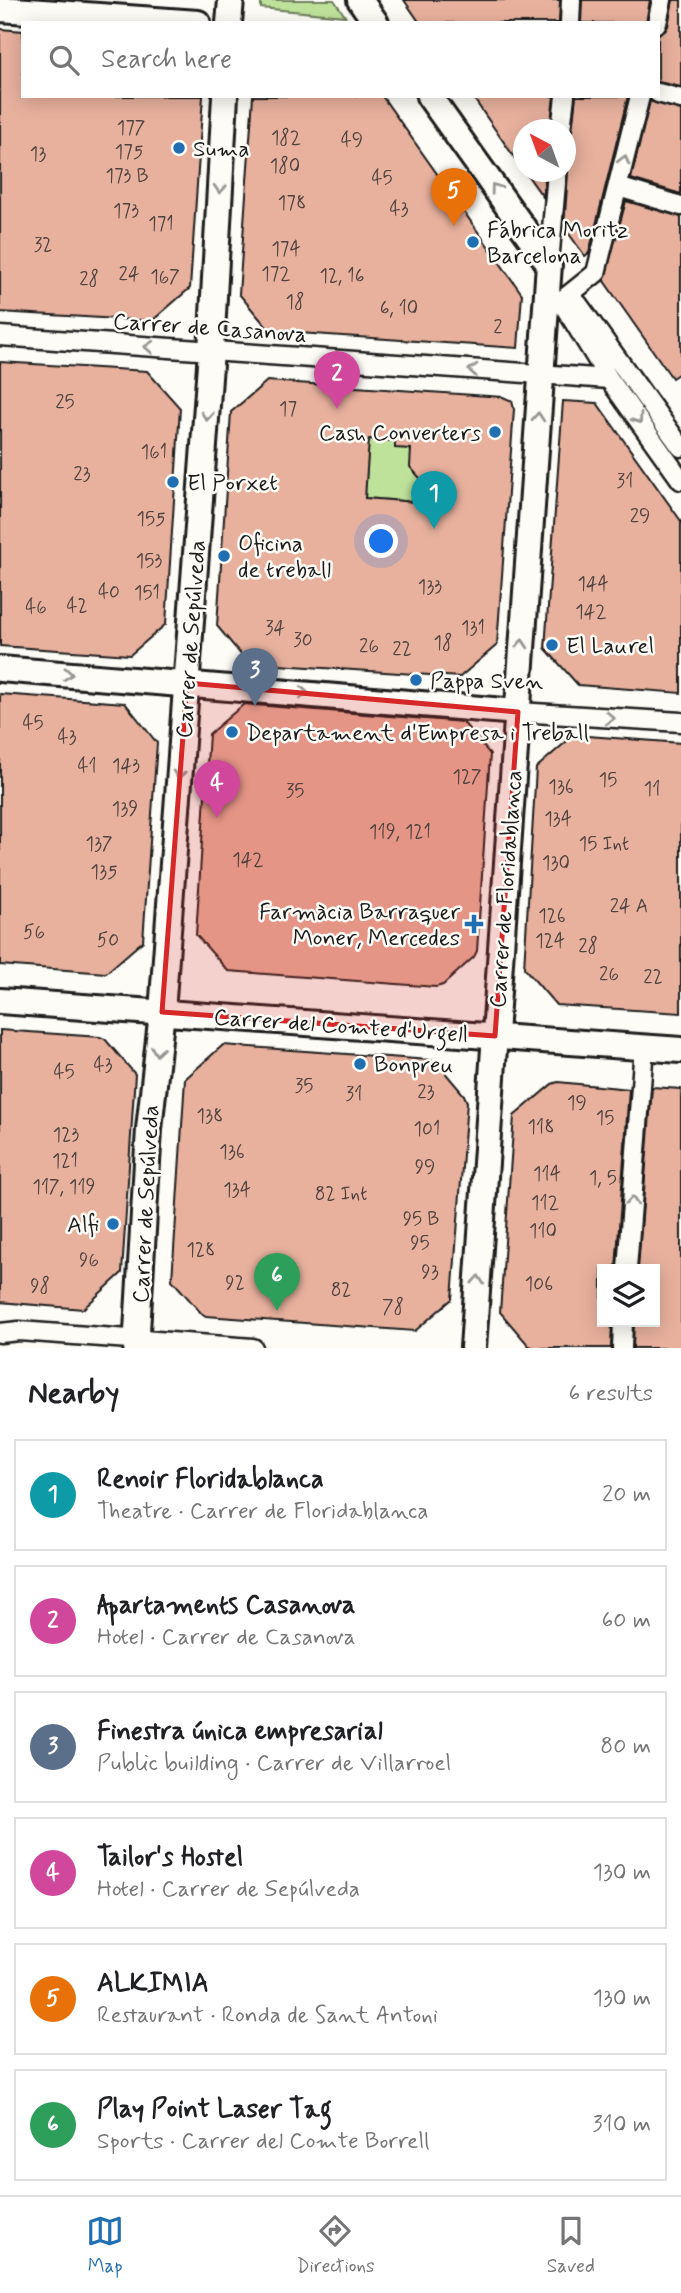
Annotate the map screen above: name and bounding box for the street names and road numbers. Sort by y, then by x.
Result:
street label: Carrer de Casanova [112,307,308,351]
street label: Carrer de Sepúlveda [170,539,214,739]
street label: Carrer de Floridablanca [484,769,530,1009]
street label: Carrer del Comte d'Urgell [212,1003,469,1053]
street label: Carrer de Sepúlveda [127,1104,167,1304]

